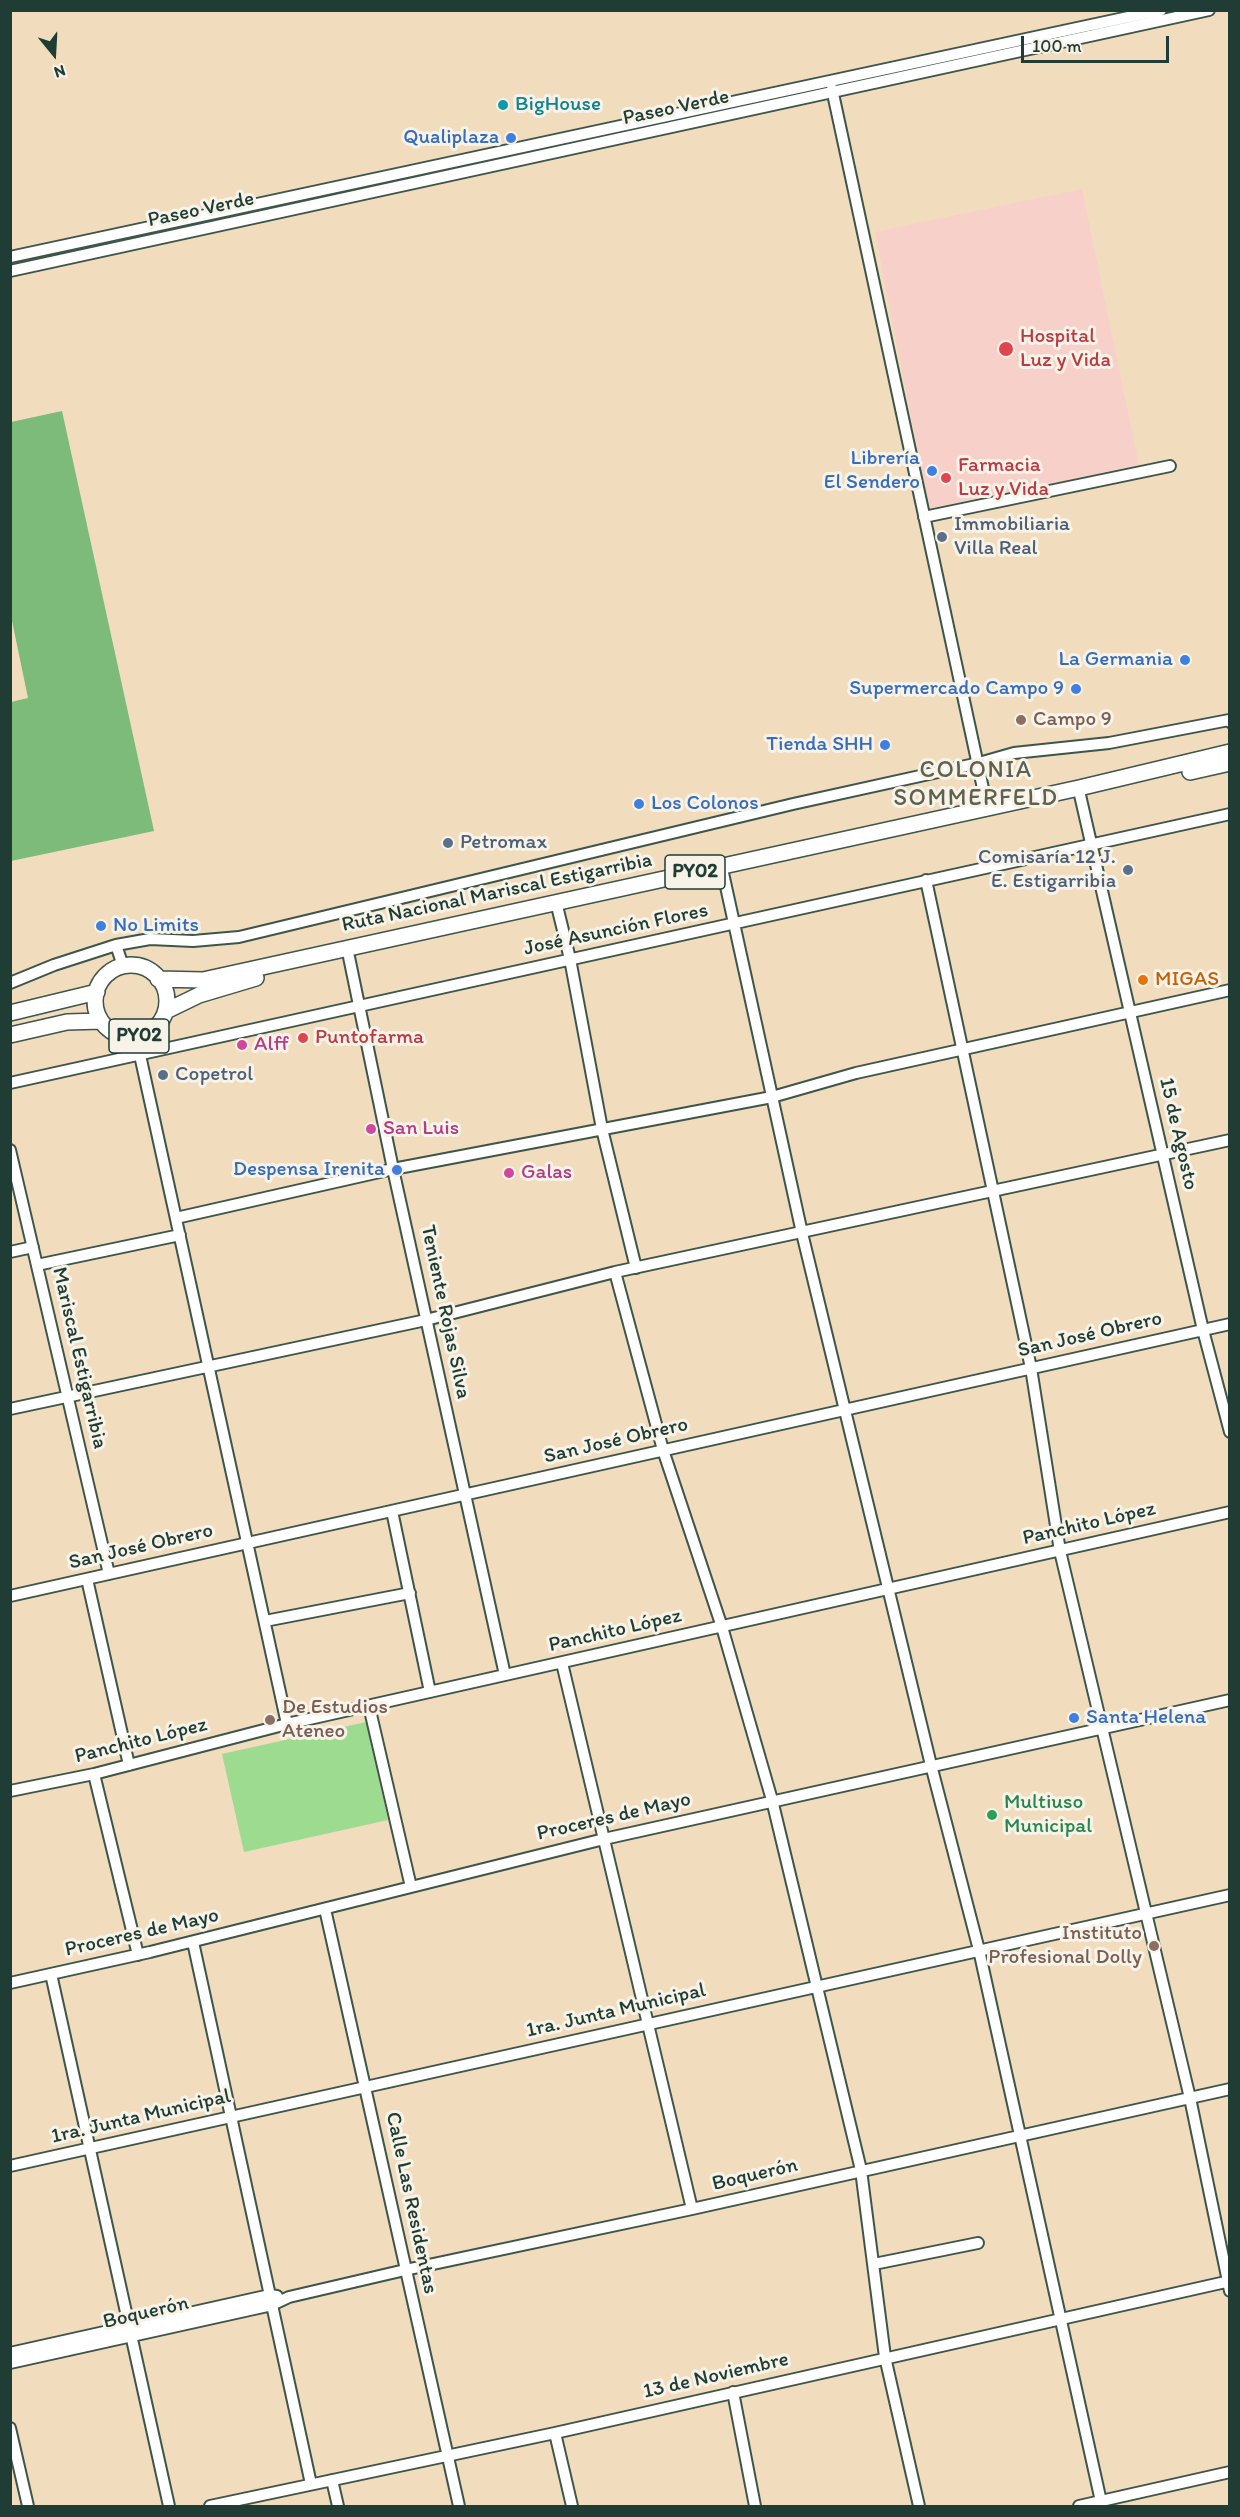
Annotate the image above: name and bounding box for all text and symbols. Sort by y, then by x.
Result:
north arrow [24,24,84,84]
scale bar [1024,24,1172,62]
text: 100 m [1032,35,1082,57]
text: N [52,61,68,82]
street label: Paseo Verde [621,84,731,132]
place label: BigHouse [515,92,601,118]
marker: BigHouse [496,98,510,112]
place label: Qualiplaza [403,125,499,151]
marker: Qualiplaza [504,131,518,145]
street label: Paseo Verde [146,186,256,234]
place label: Hospital Luz y Vida [1020,324,1111,374]
marker: Hospital Luz y Vida [997,340,1015,358]
place label: Librería El Sendero [824,446,920,496]
place label: Farmacia Luz y Vida [958,453,1049,503]
marker: Librería El Sendero [925,464,939,478]
marker: Farmacia Luz y Vida [939,471,953,485]
place label: Immobiliaria Villa Real [954,512,1070,562]
marker: Immobiliaria Villa Real [935,530,949,544]
place label: La Germania [1058,647,1173,673]
marker: La Germania [1178,653,1192,667]
place label: Supermercado Campo 9 [849,676,1064,702]
marker: Supermercado Campo 9 [1069,682,1083,696]
place label: Campo 9 [1033,707,1112,733]
marker: Campo 9 [1014,713,1028,727]
place label: Tienda SHH [766,732,873,758]
marker: Tienda SHH [878,738,892,752]
district label: COLONIA SOMMERFELD [893,757,1059,813]
place label: Los Colonos [651,791,759,817]
marker: Los Colonos [632,797,646,811]
place label: Petromax [460,830,547,856]
marker: Petromax [441,836,455,850]
place label: Comisaría 12 J. E. Estigarribia [978,845,1116,895]
street label: Ruta Nacional Mariscal Estigarribia [340,848,654,938]
road number: PY02 [665,855,725,889]
marker: Comisaría 12 J. E. Estigarribia [1121,863,1135,877]
street label: José Asunción Flores [522,898,710,962]
place label: No Limits [113,913,199,939]
marker: No Limits [94,919,108,933]
place label: MIGAS [1155,967,1219,993]
marker: MIGAS [1136,973,1150,987]
road number: PY02 [109,1019,169,1053]
place label: Puntofarma [315,1025,424,1051]
marker: Puntofarma [296,1031,310,1045]
place label: Alff [254,1032,289,1058]
marker: Alff [235,1038,249,1052]
place label: Copetrol [175,1062,253,1088]
marker: Copetrol [156,1068,170,1082]
street label: 15 de Agosto [1153,1075,1203,1193]
place label: San Luis [383,1116,459,1142]
marker: San Luis [364,1122,378,1136]
place label: Despensa Irenita [233,1157,385,1183]
place label: Galas [521,1160,572,1186]
marker: Despensa Irenita [390,1163,404,1177]
marker: Galas [502,1166,516,1180]
street label: Teniente Rojas Silva [414,1223,476,1401]
street label: Mariscal Estigarribia [46,1265,112,1451]
street label: San José Obrero [1015,1306,1165,1364]
street label: San José Obrero [541,1412,691,1470]
street label: Panchito López [1020,1496,1158,1552]
street label: San José Obrero [66,1518,216,1576]
street label: Panchito López [546,1603,684,1659]
place label: De Estudios Ateneo [282,1695,388,1745]
place label: Santa Helena [1086,1705,1206,1731]
marker: Santa Helena [1067,1711,1081,1725]
street label: Panchito López [72,1712,210,1770]
marker: De Estudios Ateneo [263,1713,277,1727]
street label: Proceres de Mayo [535,1787,693,1847]
place label: Multiuso Municipal [1004,1790,1092,1840]
marker: Multiuso Municipal [985,1808,999,1822]
street label: Proceres de Mayo [63,1903,221,1963]
place label: Instituto Profesional Dolly [988,1921,1142,1971]
marker: Instituto Profesional Dolly [1147,1939,1161,1953]
street label: 1ra. Junta Municipal [524,1978,708,2044]
street label: 1ra. Junta Municipal [49,2084,233,2150]
street label: Calle Las Residentas [379,2110,443,2296]
street label: Boquerón [710,2153,800,2197]
street label: Boquerón [101,2291,191,2335]
street label: 13 de Noviembre [641,2347,791,2405]

